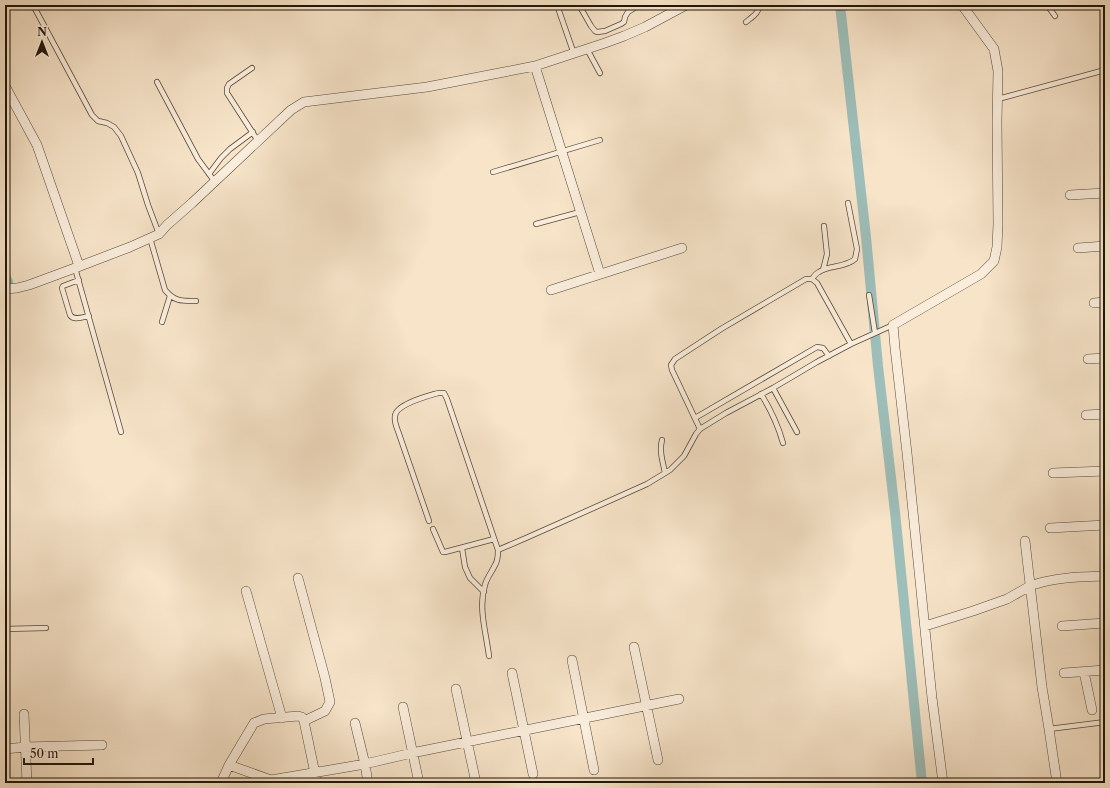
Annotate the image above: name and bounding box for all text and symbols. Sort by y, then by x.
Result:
north arrow [22,22,62,62]
text: N [37,25,47,39]
scale bar [24,740,93,766]
text: 50 m [30,746,59,761]

